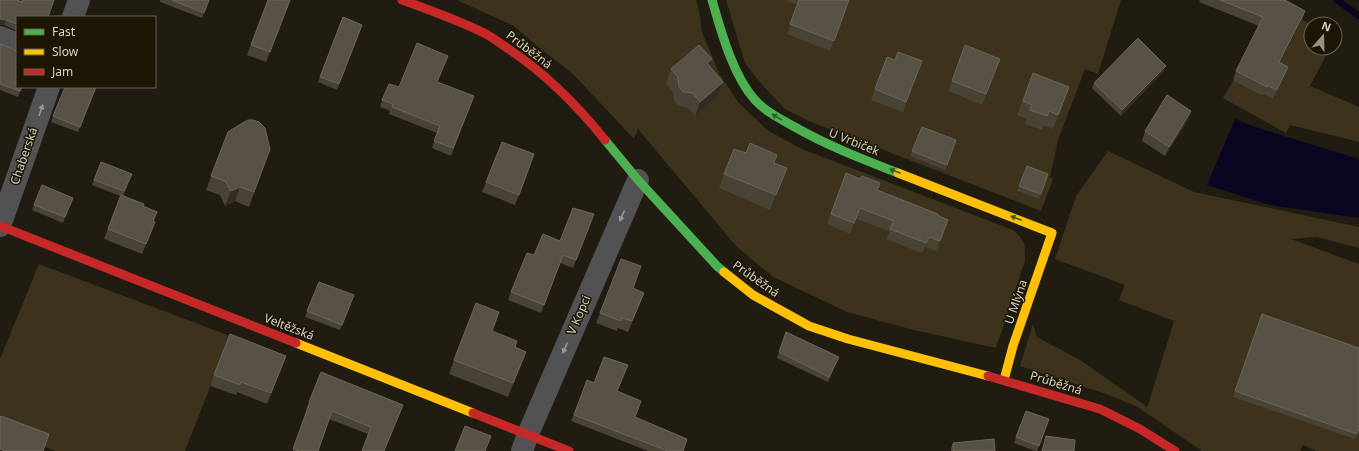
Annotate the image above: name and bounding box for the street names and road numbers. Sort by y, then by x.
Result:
street label: Průběžná [503,27,556,72]
street label: U Vrbiček [826,124,883,160]
street label: Chaberská [6,125,41,187]
street label: Průběžná [730,256,783,301]
street label: U Mlýna [1000,277,1031,326]
street label: V Kopci [563,292,594,337]
street label: Veltěžská [262,309,317,344]
street label: Průběžná [1028,367,1084,398]

